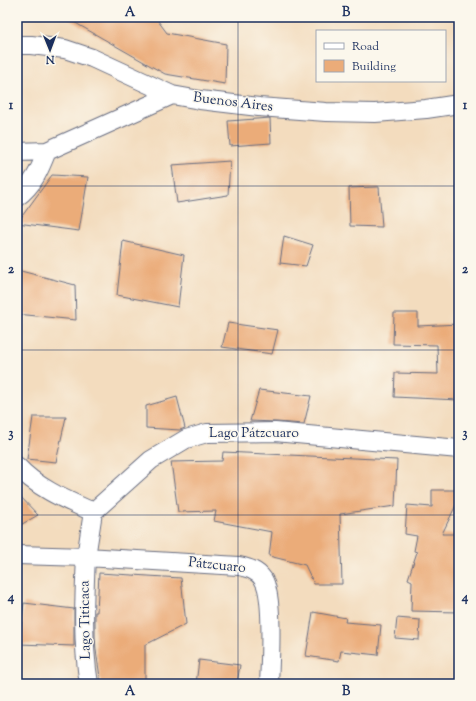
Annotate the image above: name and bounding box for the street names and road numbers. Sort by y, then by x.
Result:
street label: Buenos Aires [192,88,274,118]
street label: Lago Pátzcuaro [209,424,299,444]
street label: Pátzcuaro [187,553,247,579]
street label: Lago Titicaca [75,580,97,660]

